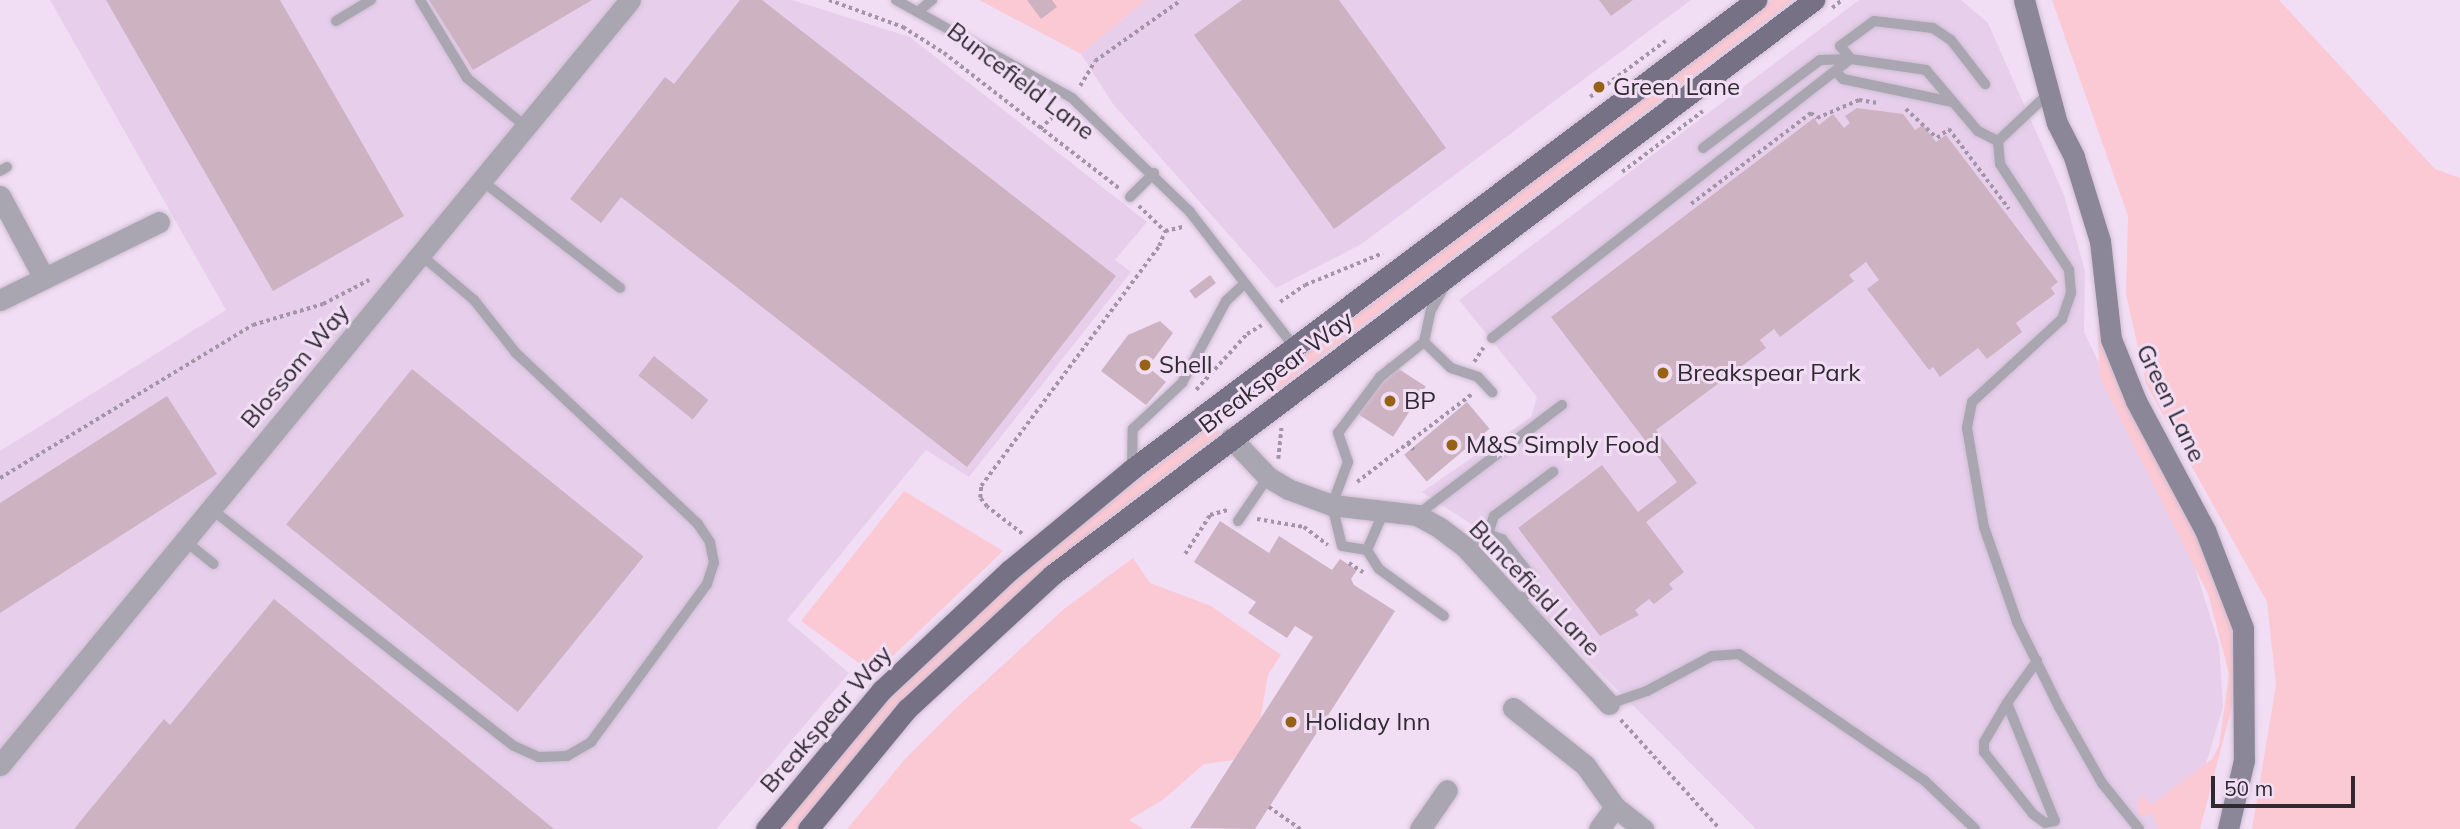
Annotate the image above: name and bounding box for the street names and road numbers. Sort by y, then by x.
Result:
street label: Buncefield Lane [942,16,1100,146]
street label: Blossom Way [235,298,355,434]
street label: Breakspear Way [1193,305,1359,439]
street label: Green Lane [2130,340,2212,466]
street label: Buncefield Lane [1463,514,1607,662]
street label: Breakspear Way [754,640,898,798]

